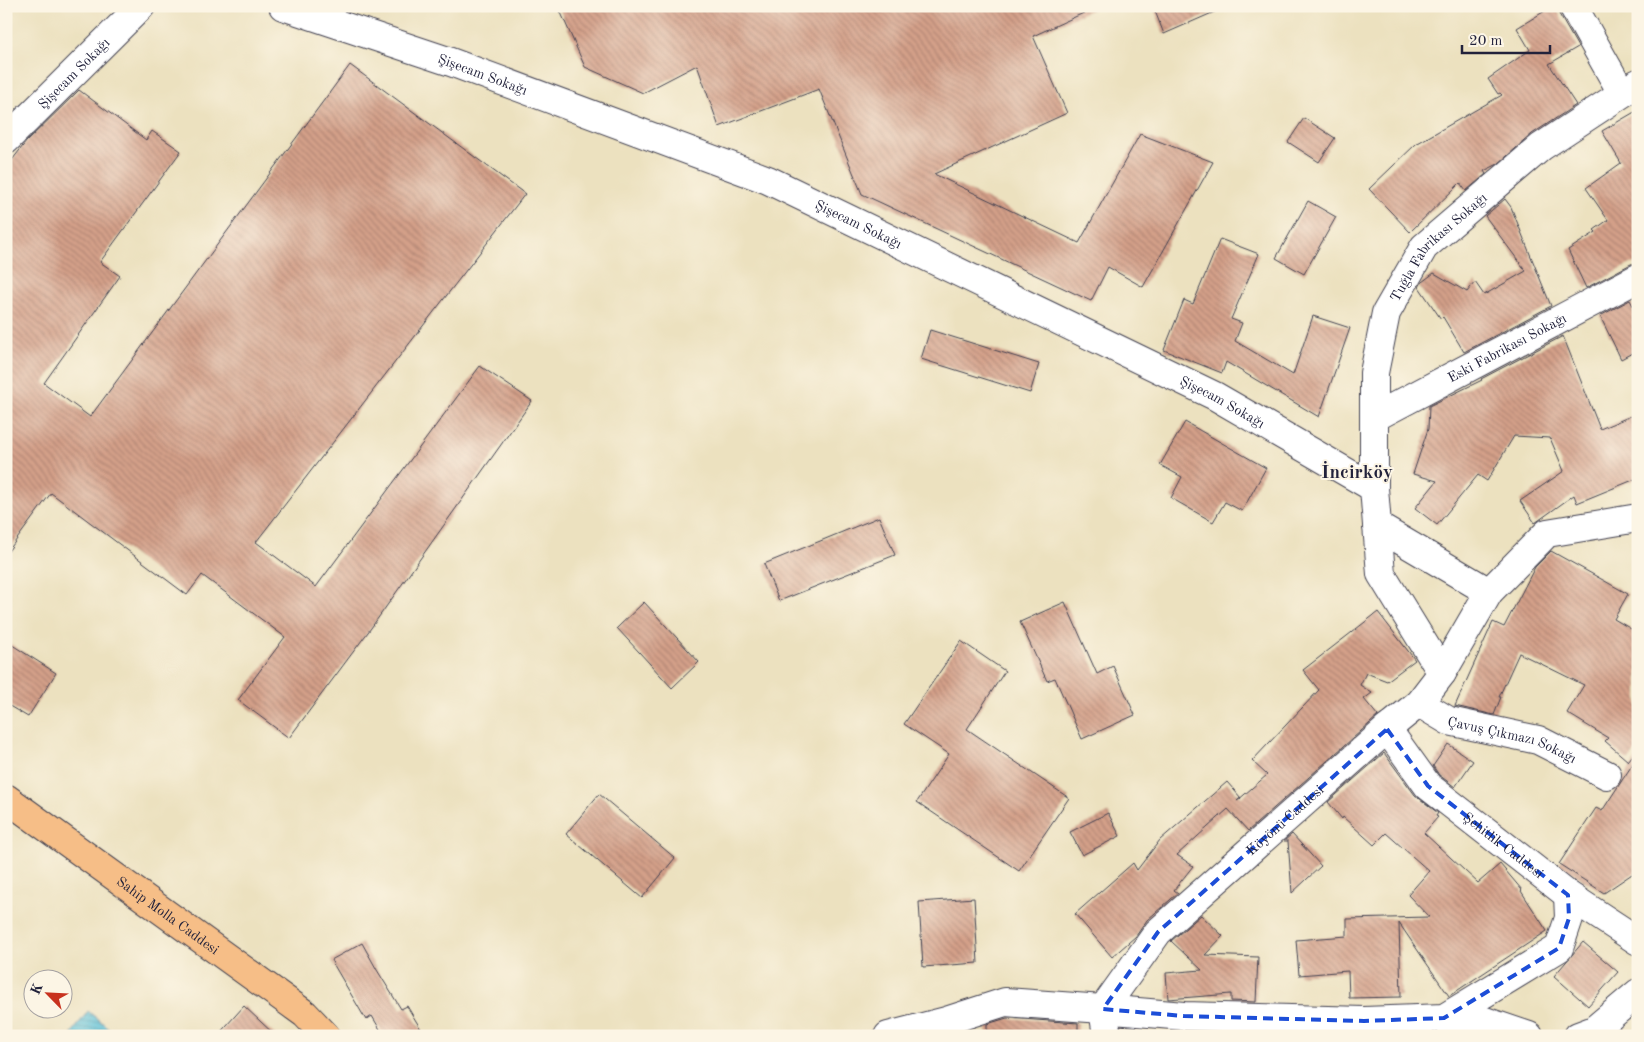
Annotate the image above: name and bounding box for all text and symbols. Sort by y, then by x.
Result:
scale bar [1462,22,1549,54]
text: 20 m [1469,34,1503,49]
street label: Şişecam Sokağı [36,35,113,112]
street label: Şişecam Sokağı [436,52,529,98]
street label: Tuğla Fabrikası Sokağı [1388,191,1490,304]
street label: Şişecam Sokağı [813,198,904,252]
street label: Eski Fabrikası Sokağı [1446,311,1569,385]
street label: Şişecam Sokağı [1177,374,1267,431]
district label: İncirköy [1321,461,1393,483]
street label: Çavuş Çıkmazı Sokağı [1446,715,1579,766]
street label: Köyönü Caddesi [1244,783,1327,858]
street label: Şehitlik Caddesi [1460,810,1546,881]
street label: Sahip Molla Caddesi [114,874,221,958]
north arrow [22,970,72,1020]
text: K [28,981,46,997]

